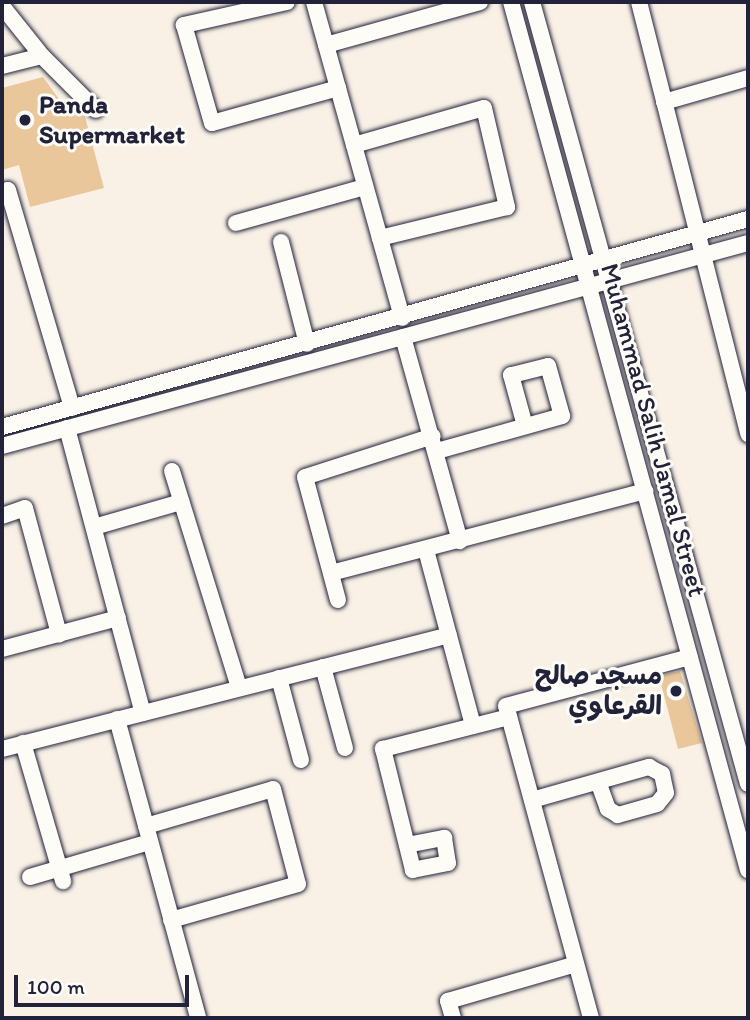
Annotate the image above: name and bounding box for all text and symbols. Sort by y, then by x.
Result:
place label: Panda Supermarket [39,89,185,150]
marker: Panda Supermarket [17,112,33,128]
street label: Muhammad Salih Jamal Street [594,261,712,599]
place label: مسجد صالح القرعاوي [535,660,662,722]
marker: مسجد صالح القرعاوي [668,683,684,699]
scale bar [18,960,192,1004]
text: 100 m [27,974,85,999]

